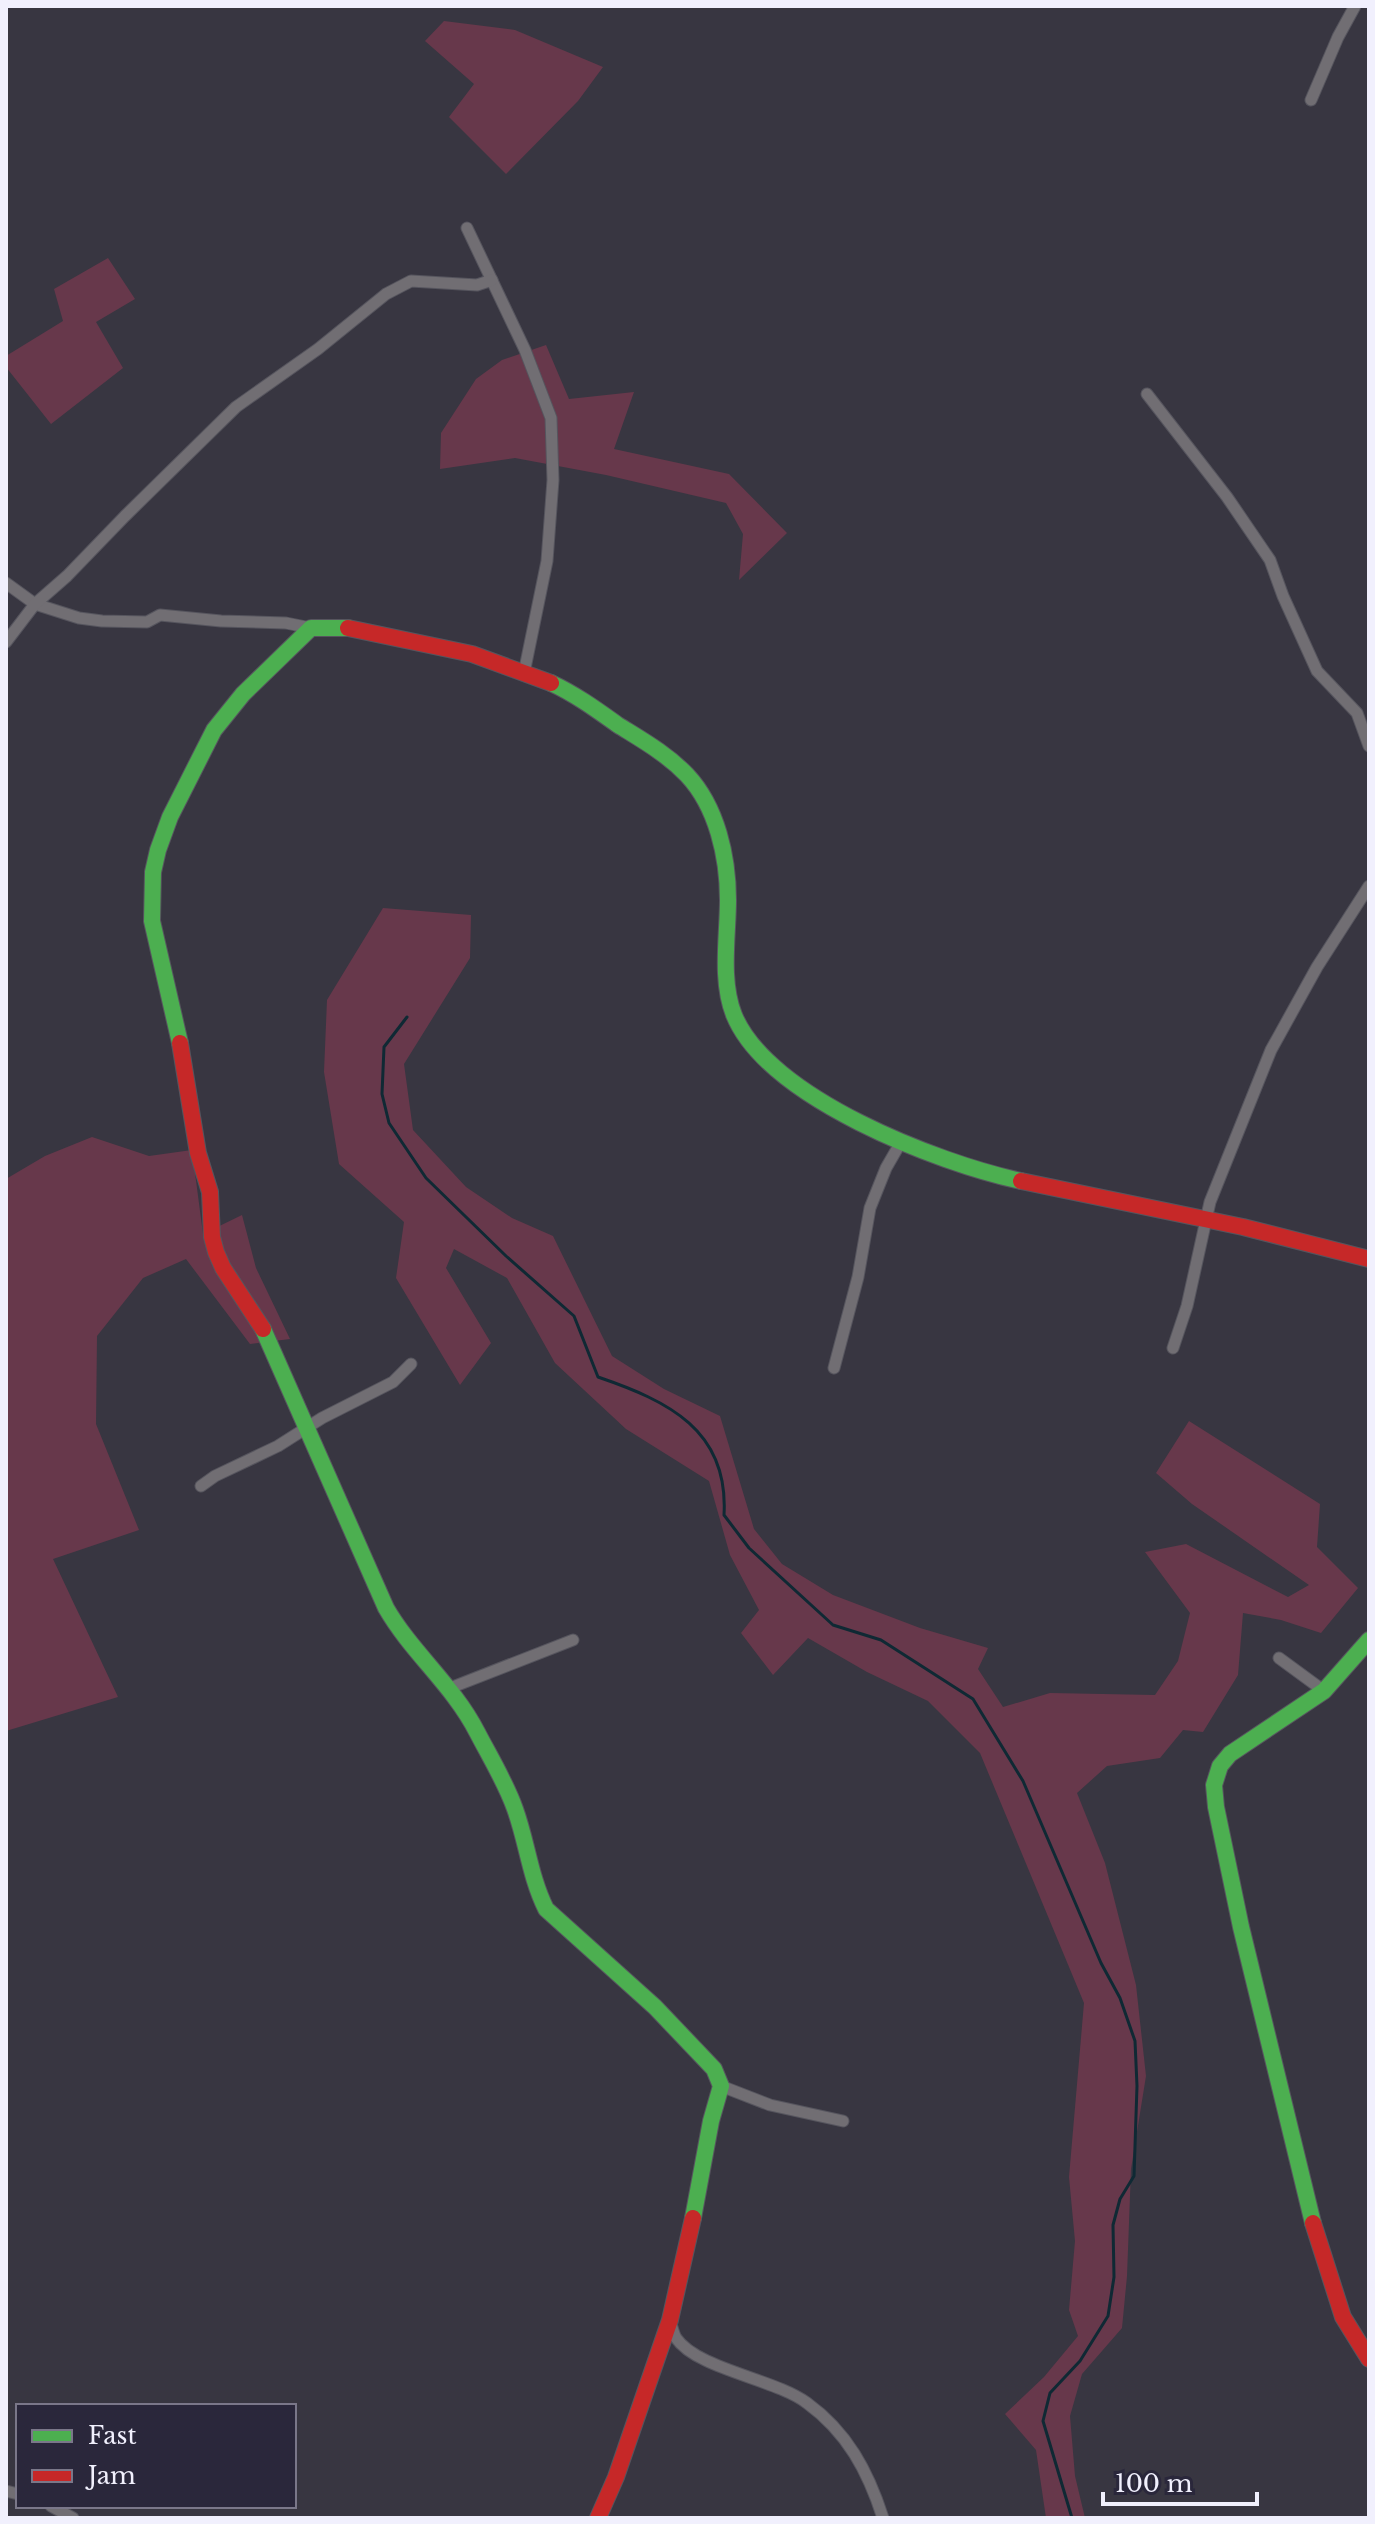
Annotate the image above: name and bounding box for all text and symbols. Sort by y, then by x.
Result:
legend [16,2404,296,2508]
text: Fast [88,2421,136,2450]
scale bar [1103,2456,1257,2506]
text: Jam [85,2461,136,2490]
text: 100 m [1115,2469,1193,2498]

